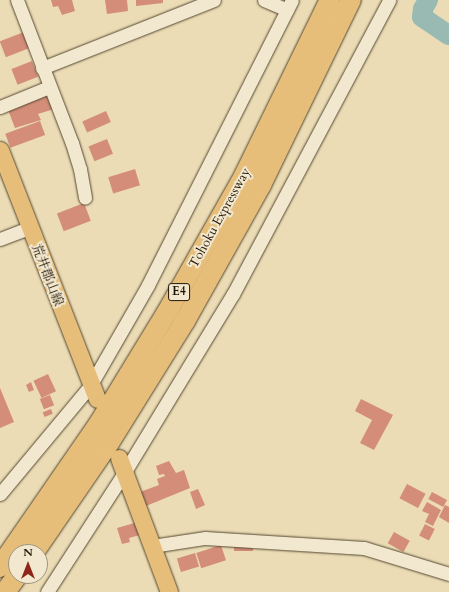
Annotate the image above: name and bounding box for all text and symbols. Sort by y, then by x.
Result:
street label: Tohoku Expressway [186,165,254,271]
street label: 荒井郡山線 [28,242,66,308]
road number: E4 [168,282,190,302]
north arrow [8,544,48,584]
text: N [23,545,33,560]

